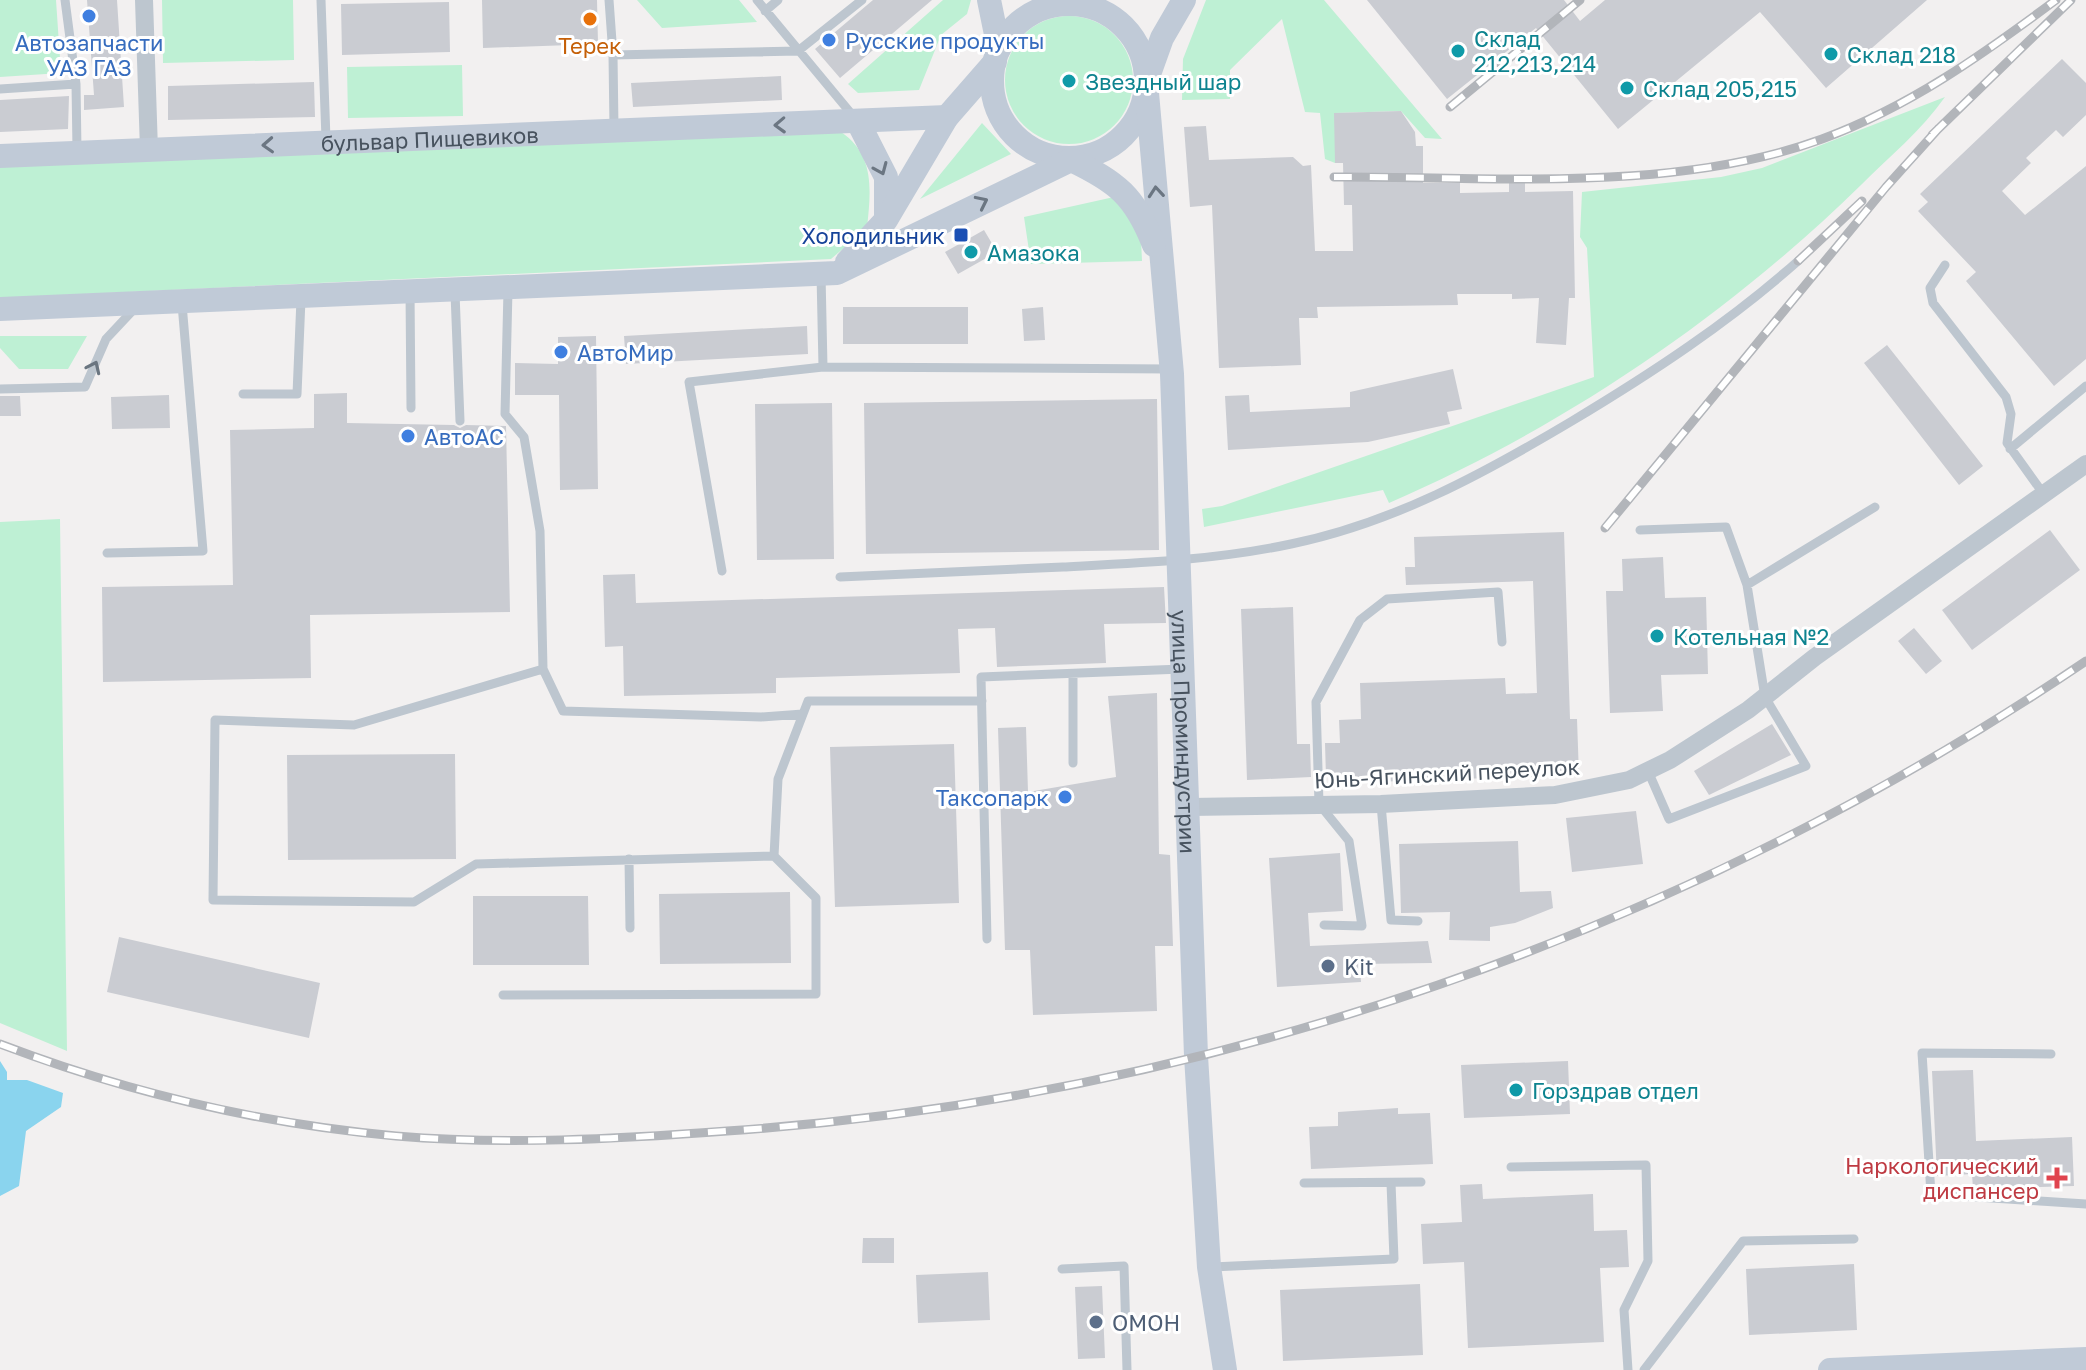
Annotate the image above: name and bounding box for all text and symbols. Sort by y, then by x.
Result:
marker: Автозапчасти УАЗ ГАЗ [80,7,98,25]
marker: Терек [581,10,599,28]
place label: Склад 212,213,214 [1474,25,1597,77]
place label: Русские продукты [845,27,1045,54]
place label: Автозапчасти УАЗ ГАЗ [15,29,163,81]
marker: Русские продукты [820,31,838,49]
place label: Терек [558,32,622,59]
place label: Склад 218 [1847,41,1956,68]
marker: Склад 212,213,214 [1449,42,1467,60]
marker: Склад 218 [1822,45,1840,63]
place label: Звездный шар [1085,68,1241,95]
marker: Звездный шар [1060,72,1078,90]
place label: Склад 205,215 [1643,75,1797,102]
marker: Склад 205,215 [1618,79,1636,97]
one-way arrow [773,117,786,134]
street label: бульвар Пищевиков [320,120,539,156]
one-way arrow [261,137,274,154]
one-way arrow [871,161,887,175]
one-way arrow [1148,185,1165,198]
one-way arrow [974,197,989,212]
place label: Холодильник [801,222,945,249]
marker: Холодильник [952,226,970,244]
place label: Амазока [987,239,1080,266]
marker: Амазока [962,243,980,261]
place label: АвтоМир [577,339,674,366]
marker: АвтоМир [552,343,570,361]
one-way arrow [84,361,100,376]
place label: АвтоАС [424,423,504,450]
marker: АвтоАС [399,427,417,445]
street label: улица Проминдустрии [1167,609,1202,854]
place label: Котельная №2 [1673,623,1829,650]
marker: Котельная №2 [1648,627,1666,645]
street label: Юнь-Ягинский переулок [1313,753,1581,793]
place label: Таксопарк [936,784,1049,811]
marker: Таксопарк [1056,788,1074,806]
place label: Kit [1344,953,1374,980]
marker: Kit [1319,957,1337,975]
place label: Горздрав отдел [1532,1077,1699,1104]
marker: Горздрав отдел [1507,1081,1525,1099]
place label: Наркологический диспансер [1845,1152,2039,1204]
marker: Наркологический диспансер [2046,1167,2068,1189]
place label: ОМОН [1112,1309,1180,1336]
marker: ОМОН [1087,1313,1105,1331]

